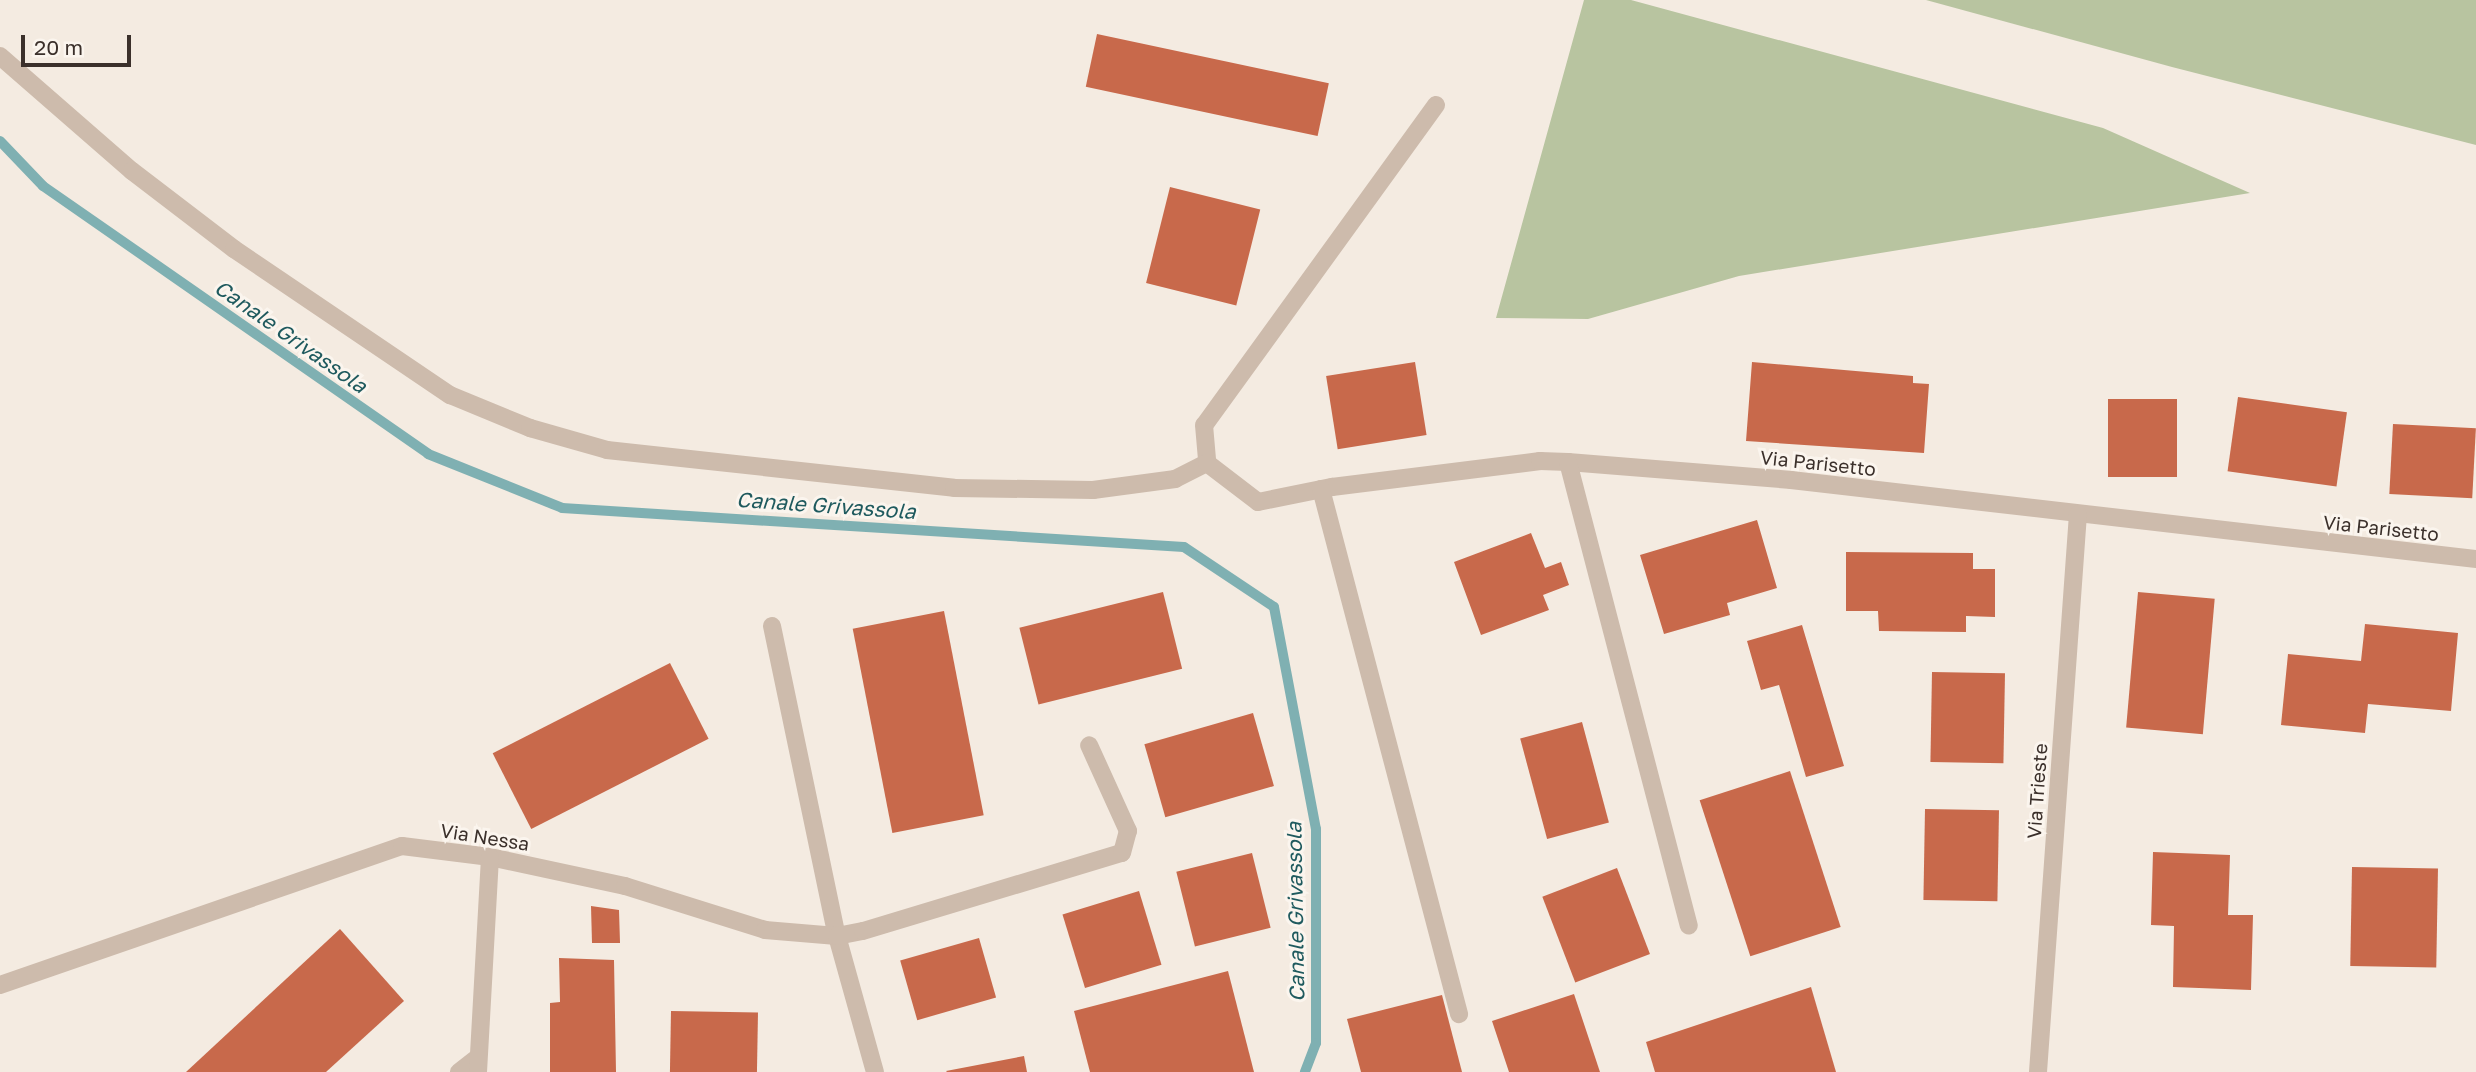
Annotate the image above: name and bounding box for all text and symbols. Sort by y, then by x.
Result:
scale bar [24,21,135,65]
text: 20 m [34,34,83,60]
water label: Canale Grivassola [210,274,372,398]
street label: Via Parisetto [1759,446,1877,480]
water label: Canale Grivassola [735,486,917,524]
street label: Via Parisetto [2322,511,2440,545]
street label: Via Trieste [2022,743,2052,839]
street label: Via Nessa [439,819,531,855]
water label: Canale Grivassola [1281,822,1309,1002]

